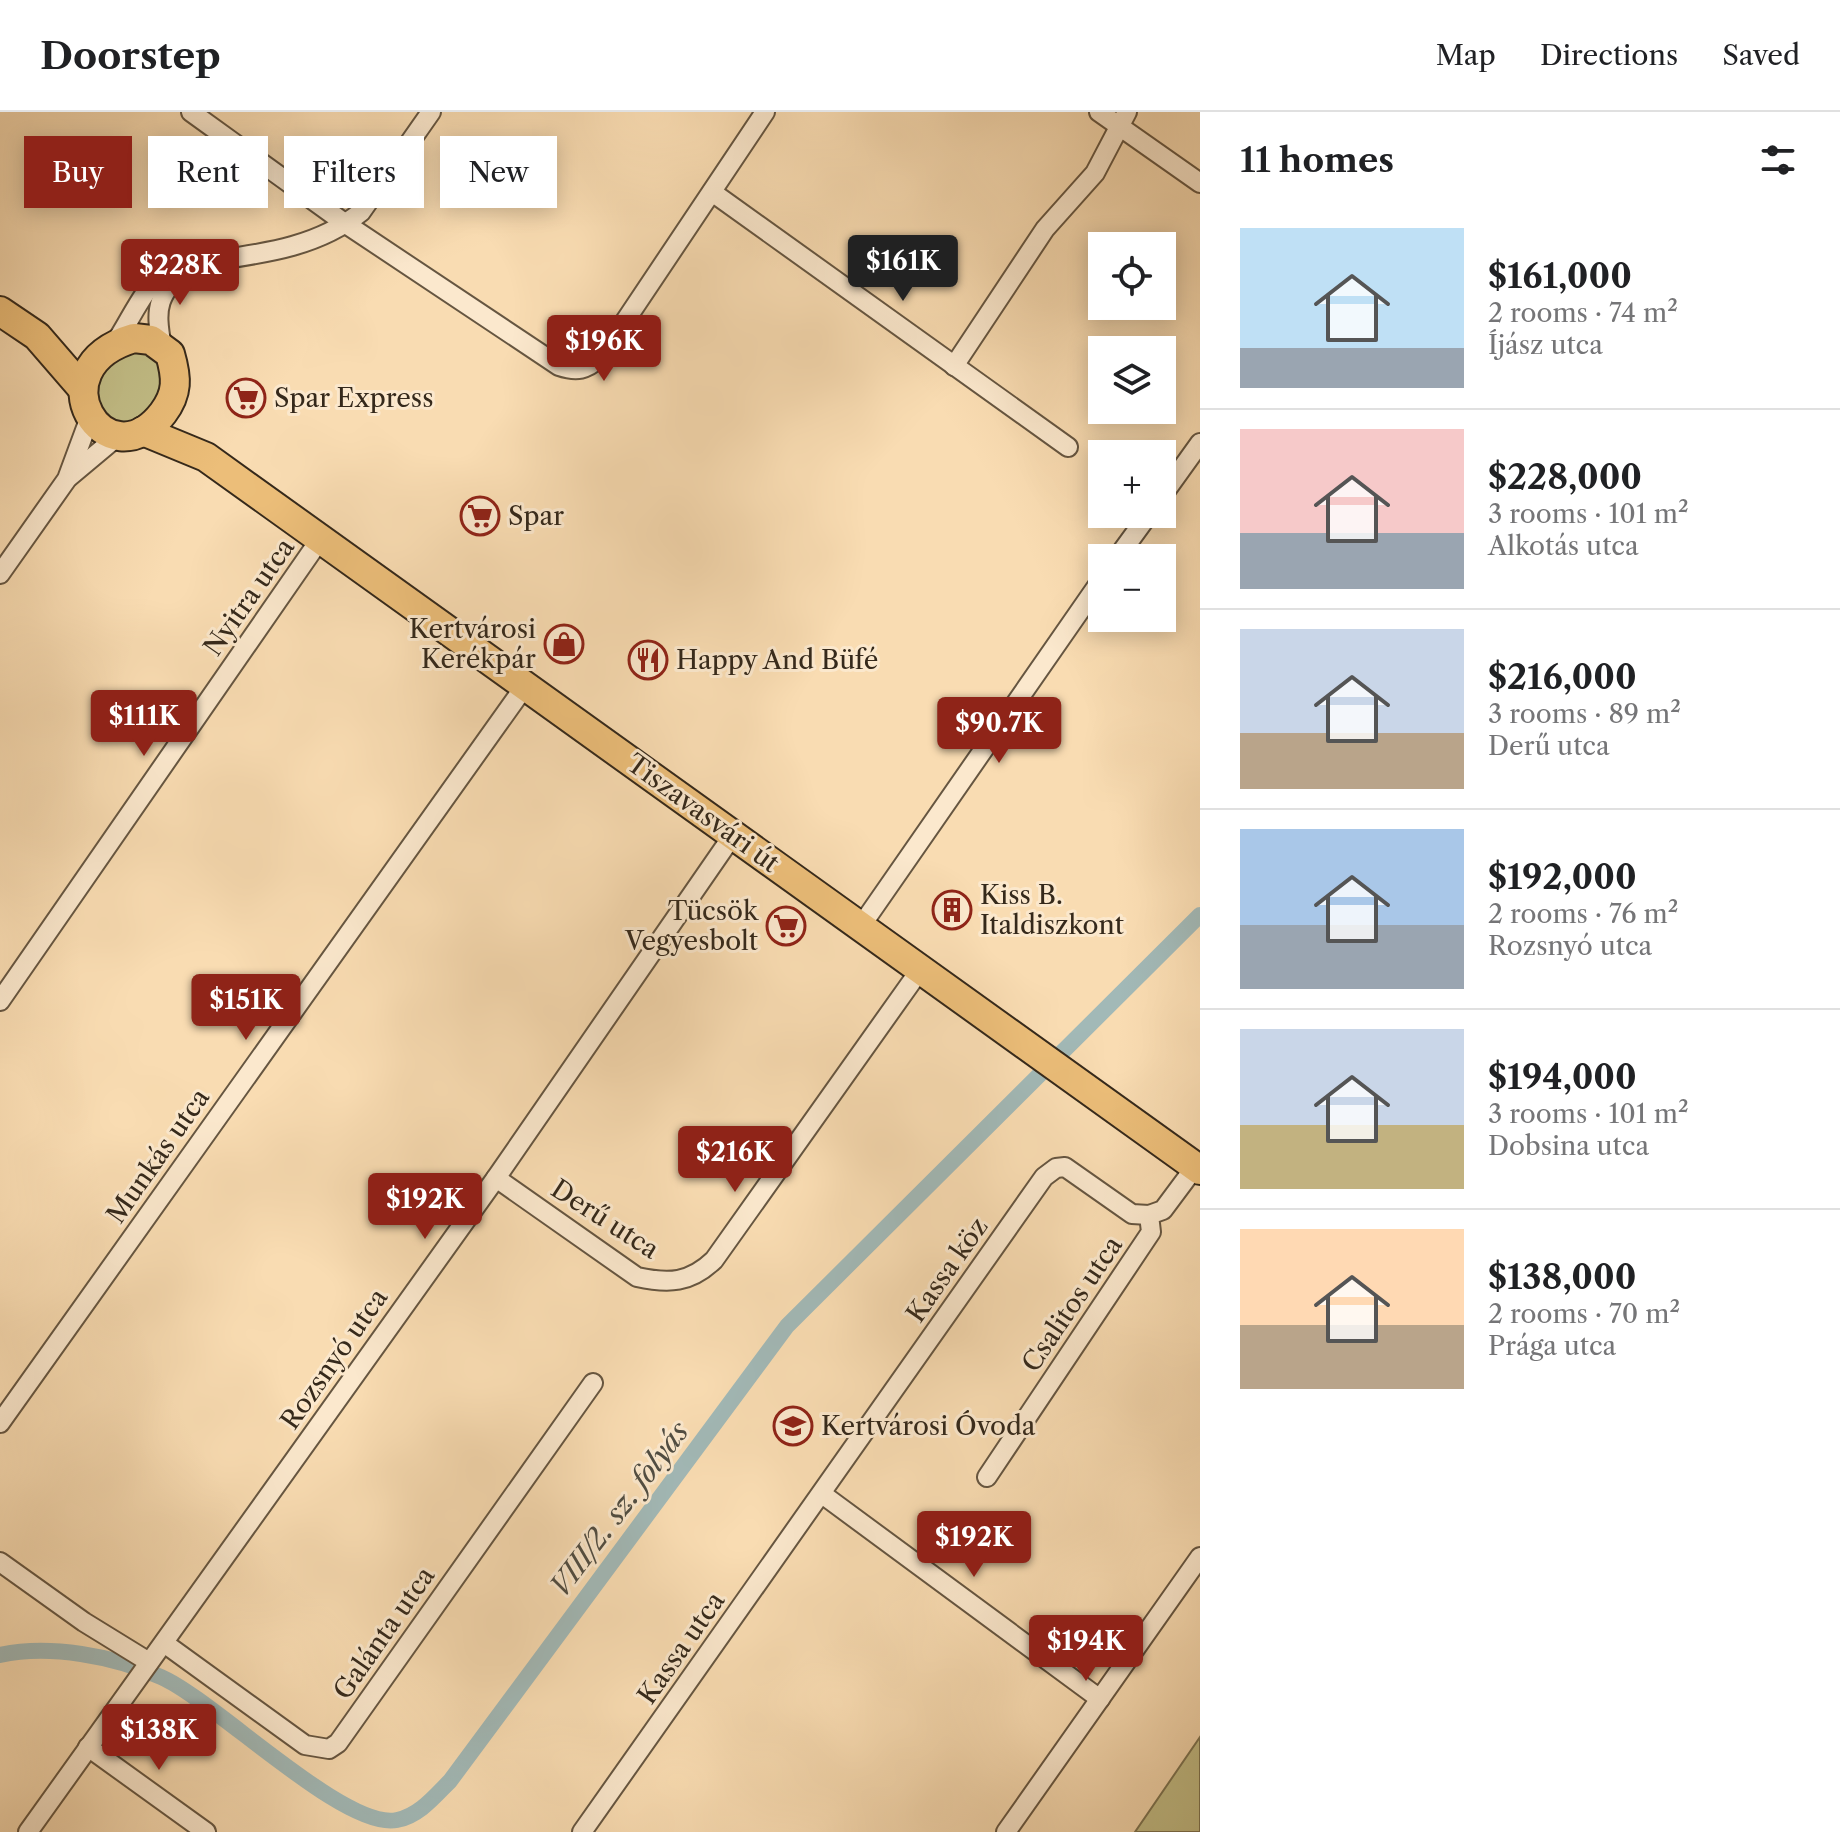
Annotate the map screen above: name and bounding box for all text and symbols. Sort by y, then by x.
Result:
text: Doorstep [40,32,221,79]
text: Map [1436,38,1496,72]
text: Directions [1540,38,1678,72]
text: Saved [1722,38,1800,72]
chip: Buy [24,136,132,208]
chip: Rent [148,136,268,208]
chip: Filters [284,136,424,208]
chip: New [440,136,557,208]
icon: filters [1756,138,1800,182]
text: 11 homes [1240,139,1394,181]
map controls [1088,232,1176,632]
button: locate [1088,232,1176,320]
pin: $161K [847,235,959,303]
pin: $228K [124,239,236,307]
text: $161K [866,245,940,277]
text: $228K [139,249,221,281]
text: $161,000 [1488,255,1632,297]
icon: home [1304,260,1400,356]
text: 2 rooms · 74 m² [1488,297,1678,329]
pin: $196K [548,315,660,383]
text: $196K [565,325,643,357]
text: Íjász utca [1488,329,1603,361]
button: layers [1088,336,1176,424]
supermarket icon: Spar Express [225,377,267,419]
place label: Spar Express [274,382,434,414]
button: + [1088,440,1176,528]
text: $228,000 [1488,456,1642,498]
icon: home [1304,461,1400,557]
supermarket icon: Spar [459,495,501,537]
text: 3 rooms · 101 m² [1488,498,1689,530]
place label: Spar [508,500,564,532]
text: Alkotás utca [1488,530,1639,562]
street label: Nyitra utca [197,532,301,662]
button: − [1088,544,1176,632]
place label: Kertvárosi Kerékpár [409,613,536,675]
shop icon: Kertvárosi Kerékpár [543,623,585,665]
restaurant icon: Happy And Büfé [627,639,669,681]
place label: Happy And Büfé [676,644,878,676]
text: $216,000 [1488,656,1637,698]
icon: home [1304,661,1400,757]
pin: $111K [88,690,200,758]
pin: $90.7K [934,697,1064,765]
text: 3 rooms · 89 m² [1488,698,1681,730]
text: $111K [109,700,179,732]
text: $90.7K [955,707,1043,739]
text: Derű utca [1488,730,1610,762]
street label: Tiszavasvári út [621,747,786,879]
text: $192,000 [1488,856,1637,898]
icon: home [1304,861,1400,957]
place label: Kiss B. Italdiszkont [980,879,1125,941]
building icon: Kiss B. Italdiszkont [931,889,973,931]
place label: Tücsök Vegyesbolt [624,895,759,957]
text: 2 rooms · 76 m² [1488,898,1678,930]
supermarket icon: Tücsök Vegyesbolt [765,905,807,947]
text: Rozsnyó utca [1488,930,1652,962]
pin: $151K [190,974,302,1042]
text: $151K [209,984,283,1016]
text: $194,000 [1488,1056,1637,1098]
icon: home [1304,1061,1400,1157]
street label: Munkás utca [100,1082,216,1230]
text: 3 rooms · 101 m² [1488,1098,1689,1130]
pin: $216K [679,1126,791,1194]
text: Dobsina utca [1488,1130,1649,1162]
text: $216K [696,1136,774,1168]
street label: Derű utca [545,1172,665,1266]
pin: $192K [369,1173,481,1241]
text: $192K [386,1183,464,1215]
street label: Kassa köz [899,1212,995,1328]
street label: Csalitos utca [1015,1230,1129,1378]
text: $138,000 [1488,1256,1636,1298]
icon: home [1304,1261,1400,1357]
street label: Rozsnyó utca [274,1282,394,1435]
text: 2 rooms · 70 m² [1488,1298,1680,1330]
text: Prága utca [1488,1330,1616,1362]
school or university icon: Kertvárosi Óvoda [772,1405,814,1447]
place label: Kertvárosi Óvoda [821,1410,1036,1442]
water label: VIII/2. sz. folyás [542,1414,696,1603]
pin: $192K [918,1511,1030,1579]
text: $192K [935,1521,1013,1553]
street label: Galánta utca [327,1560,442,1705]
street label: Kassa utca [631,1586,731,1710]
pin: $194K [1030,1615,1142,1683]
text: $194K [1047,1625,1125,1657]
pin: $138K [103,1704,215,1772]
text: $138K [120,1714,198,1746]

